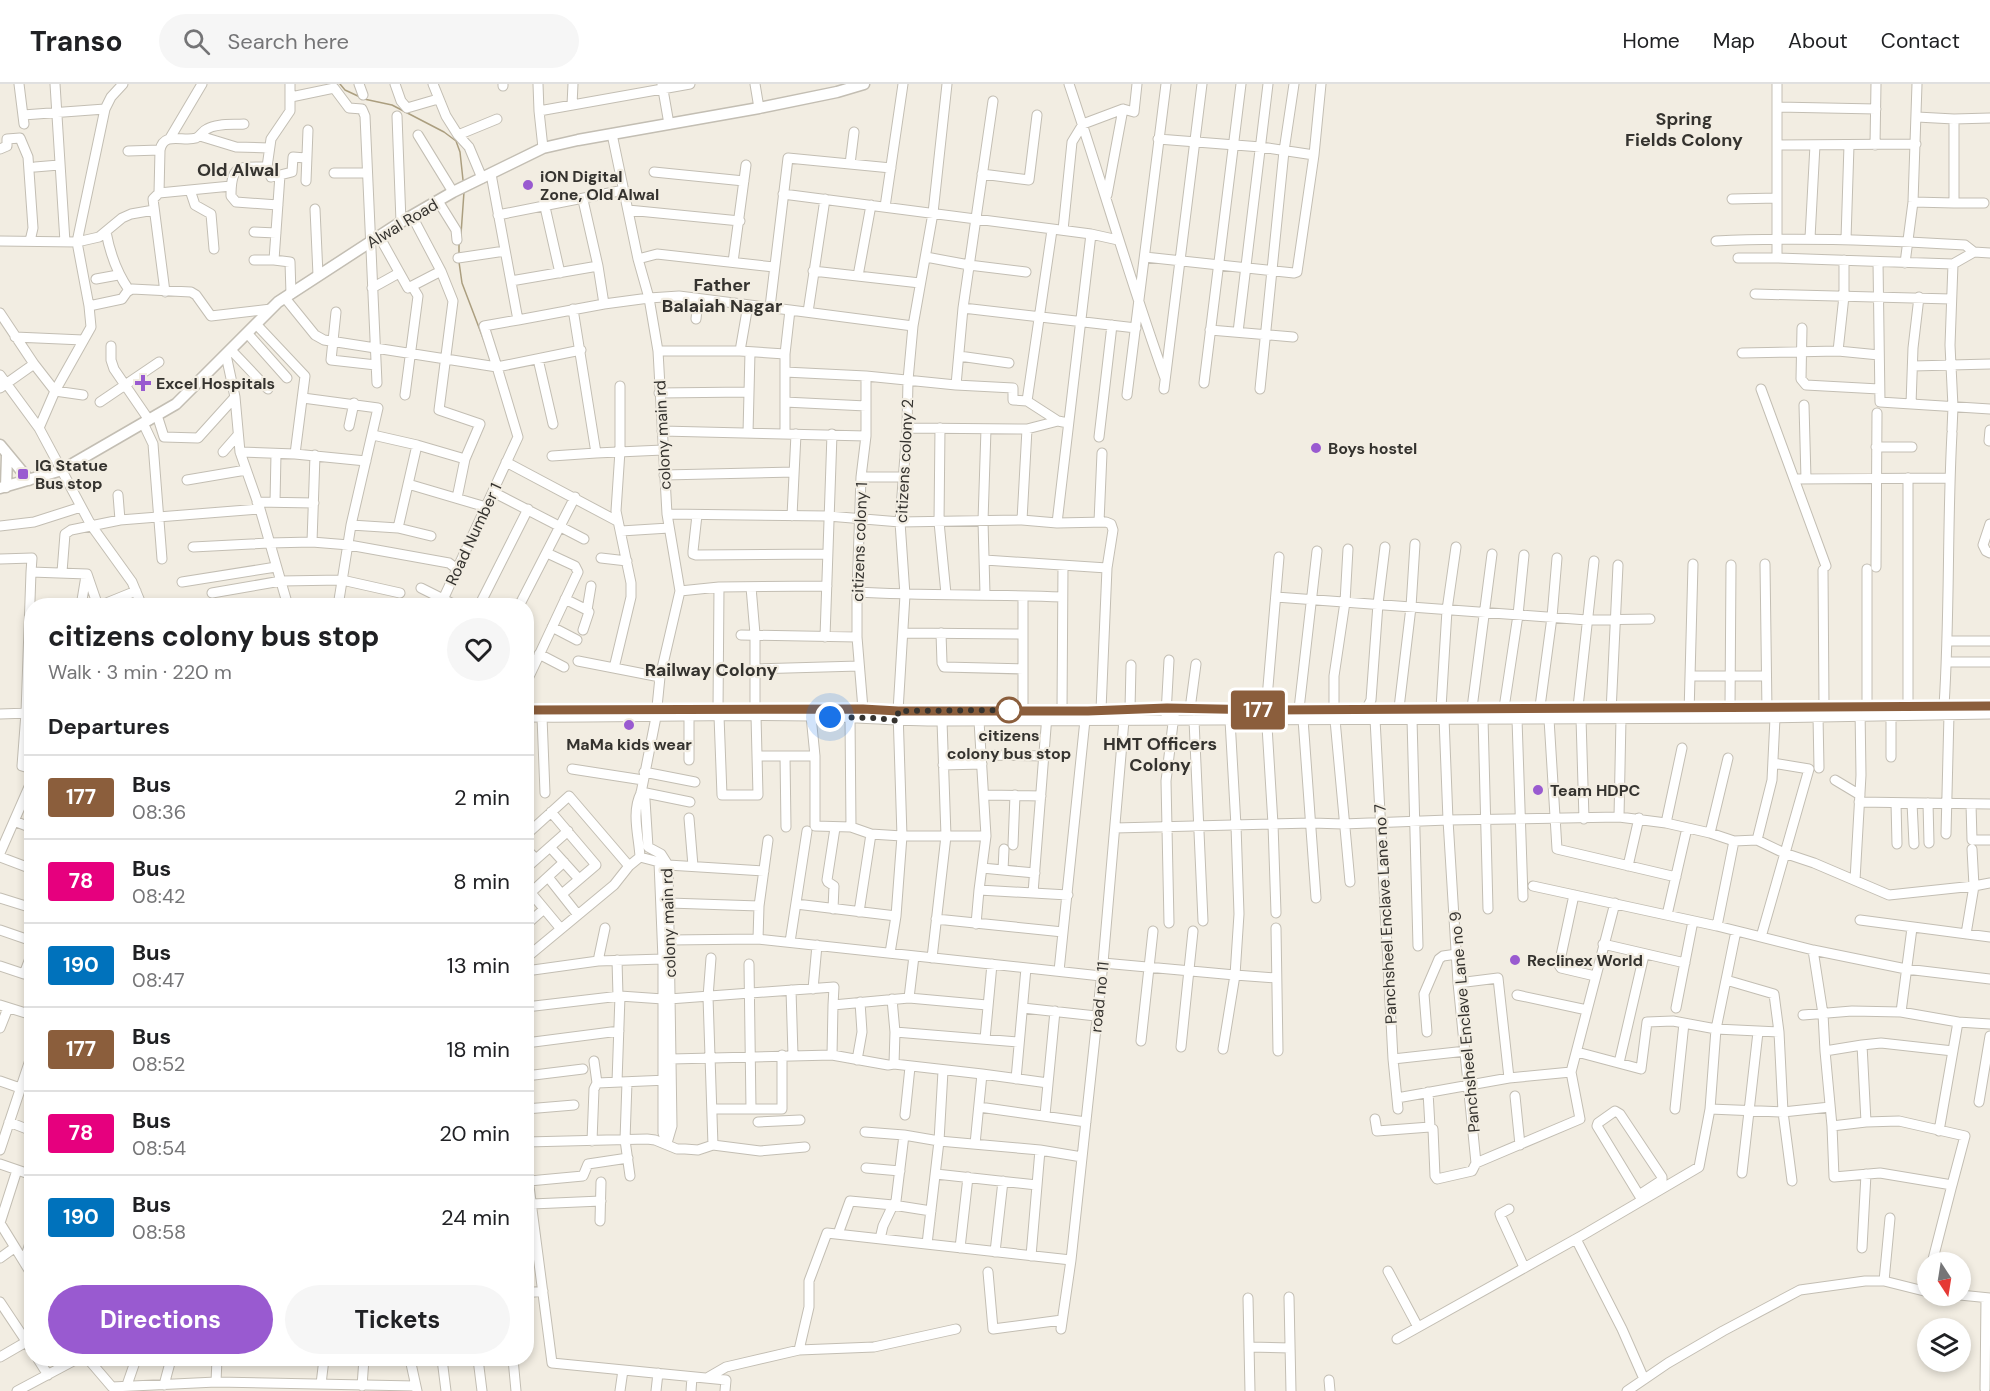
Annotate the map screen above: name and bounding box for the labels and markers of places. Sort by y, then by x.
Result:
place label: iON Digital Zone, Old Alwal [540,166,659,205]
marker: iON Digital Zone, Old Alwal [521,178,535,192]
place label: Excel Hospitals [156,373,275,394]
marker: Excel Hospitals [134,374,152,392]
place label: Boys hostel [1328,438,1417,459]
marker: Boys hostel [1309,441,1323,455]
place label: IG Statue Bus stop [35,455,108,494]
marker: IG Statue Bus stop [16,467,30,481]
marker: citizens colony bus stop [996,697,1022,723]
marker: MaMa kids wear [622,718,636,732]
place label: citizens colony bus stop [947,725,1071,764]
place label: MaMa kids wear [566,734,692,755]
place label: Team HDPC [1550,780,1640,801]
marker: Team HDPC [1531,783,1545,797]
place label: Reclinex World [1527,950,1643,971]
marker: Reclinex World [1508,953,1522,967]

